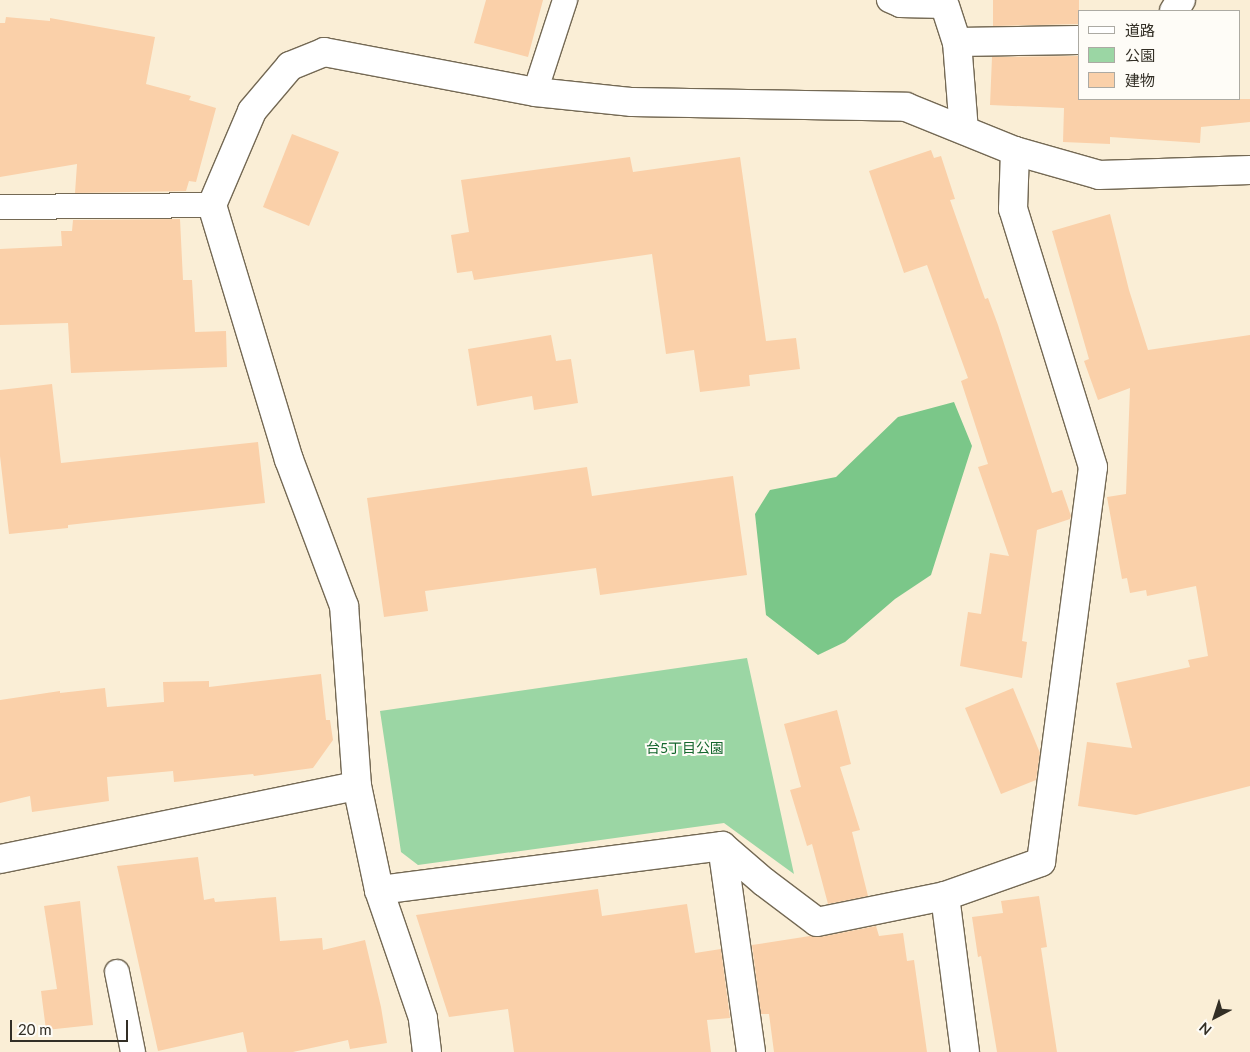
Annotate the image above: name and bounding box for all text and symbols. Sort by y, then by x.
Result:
legend [1078,10,1240,100]
text: 道路 [1125,21,1155,39]
text: 公園 [1125,46,1155,64]
text: 建物 [1125,71,1155,89]
park label: 台5丁目公園 [646,740,724,756]
north arrow [1190,992,1240,1042]
scale bar [12,1010,130,1042]
text: N [1195,1019,1215,1039]
text: 20 m [18,1020,52,1038]

